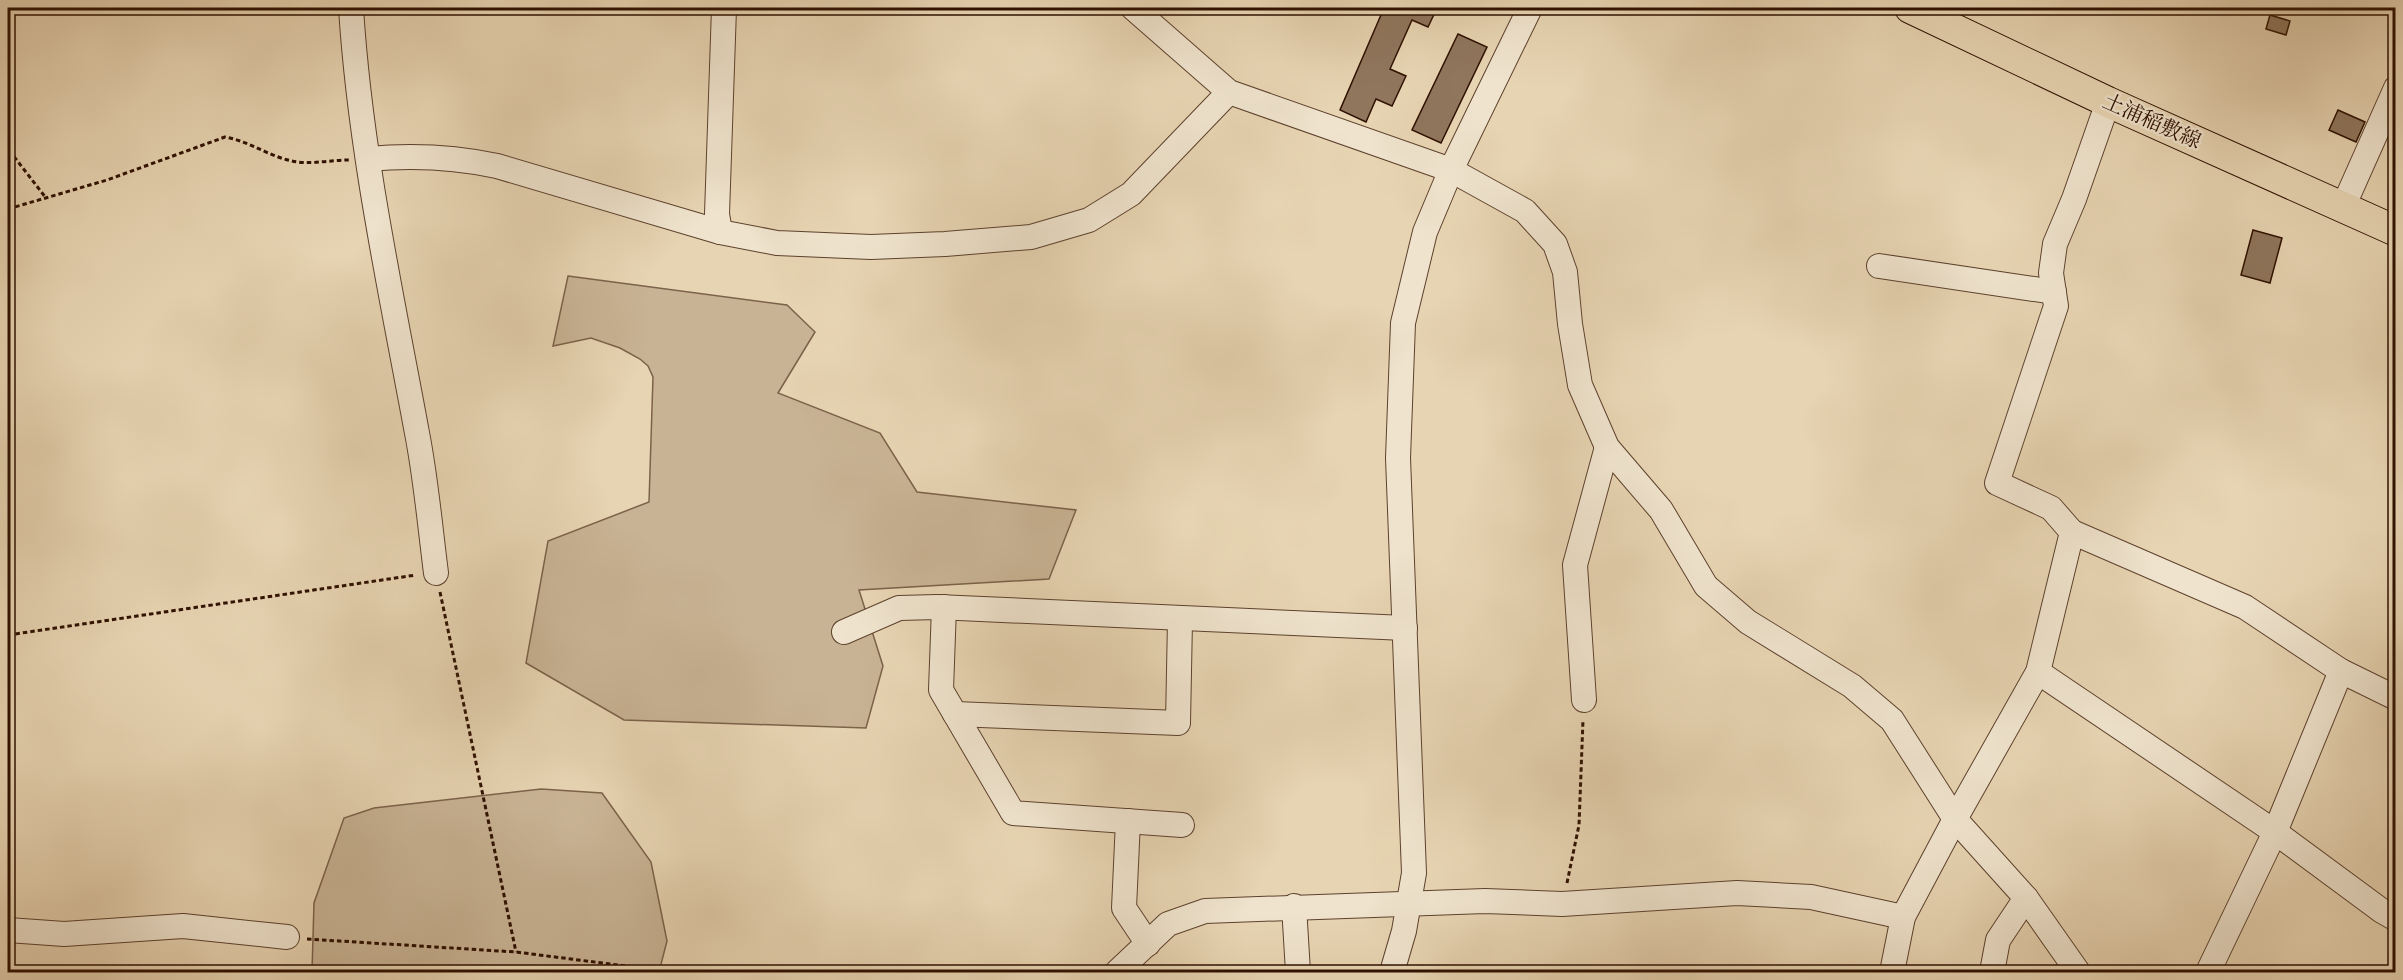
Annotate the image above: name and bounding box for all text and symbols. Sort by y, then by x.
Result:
street label: 土浦稲敷線 [2098,85,2206,156]

